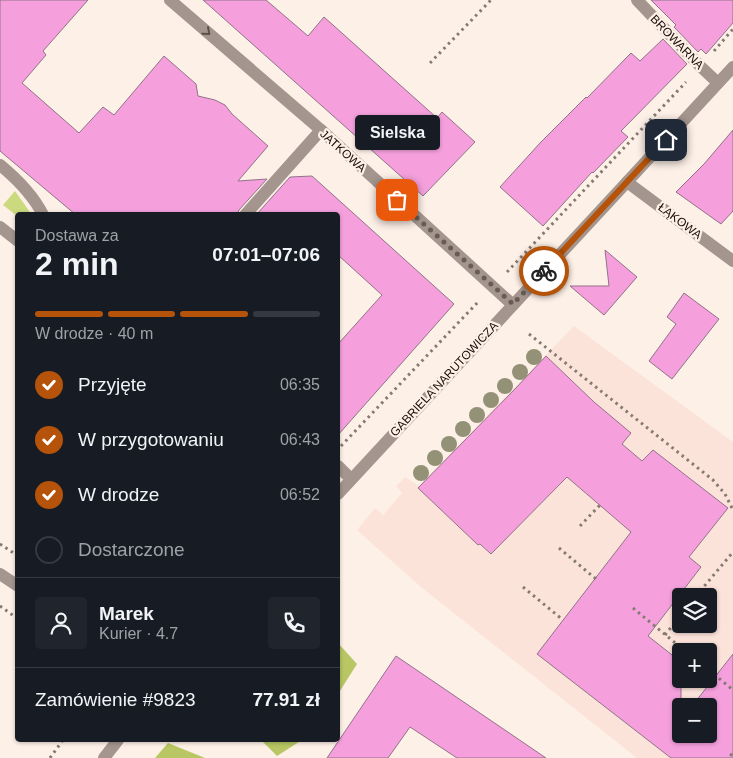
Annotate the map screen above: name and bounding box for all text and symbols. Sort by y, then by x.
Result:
street label: BROWARNA [648,12,706,72]
one-way arrow [201,26,210,35]
callout: Sielska [354,115,440,150]
pin [645,119,687,161]
text: Sielska [370,124,425,141]
icon: home [652,126,680,154]
street label: JATKOWA [317,127,369,175]
pin [376,179,418,221]
icon: bag [383,186,411,214]
street label: ŁĄKOWA [655,200,705,242]
text: Dostawa za [35,227,119,244]
text: 07:01–07:06 [212,244,320,265]
text: 2 min [35,246,119,282]
courier [519,246,569,296]
icon: bike [530,257,558,285]
street label: GABRIELA NARUTOWICZA [387,319,501,439]
text: W drodze · 40 m [35,325,153,342]
icon: check [35,371,63,399]
text: Przyjęte [78,374,147,395]
text: 06:35 [280,376,320,393]
icon: check [35,426,63,454]
text: W przygotowaniu [78,429,224,450]
text: 06:43 [280,431,320,448]
icon: check [35,481,63,509]
text: W drodze [78,484,159,505]
text: 06:52 [280,486,320,503]
text: Dostarczone [78,539,185,560]
map controls [672,588,717,743]
button: layers [672,588,717,633]
button: person [35,597,87,649]
button: phone [268,597,320,649]
text: Marek [99,603,154,624]
text: Kurier · 4.7 [99,625,178,642]
button: + [672,643,717,688]
text: Zamówienie #9823 [35,689,196,710]
text: 77.91 zł [252,689,320,710]
button: − [672,698,717,743]

